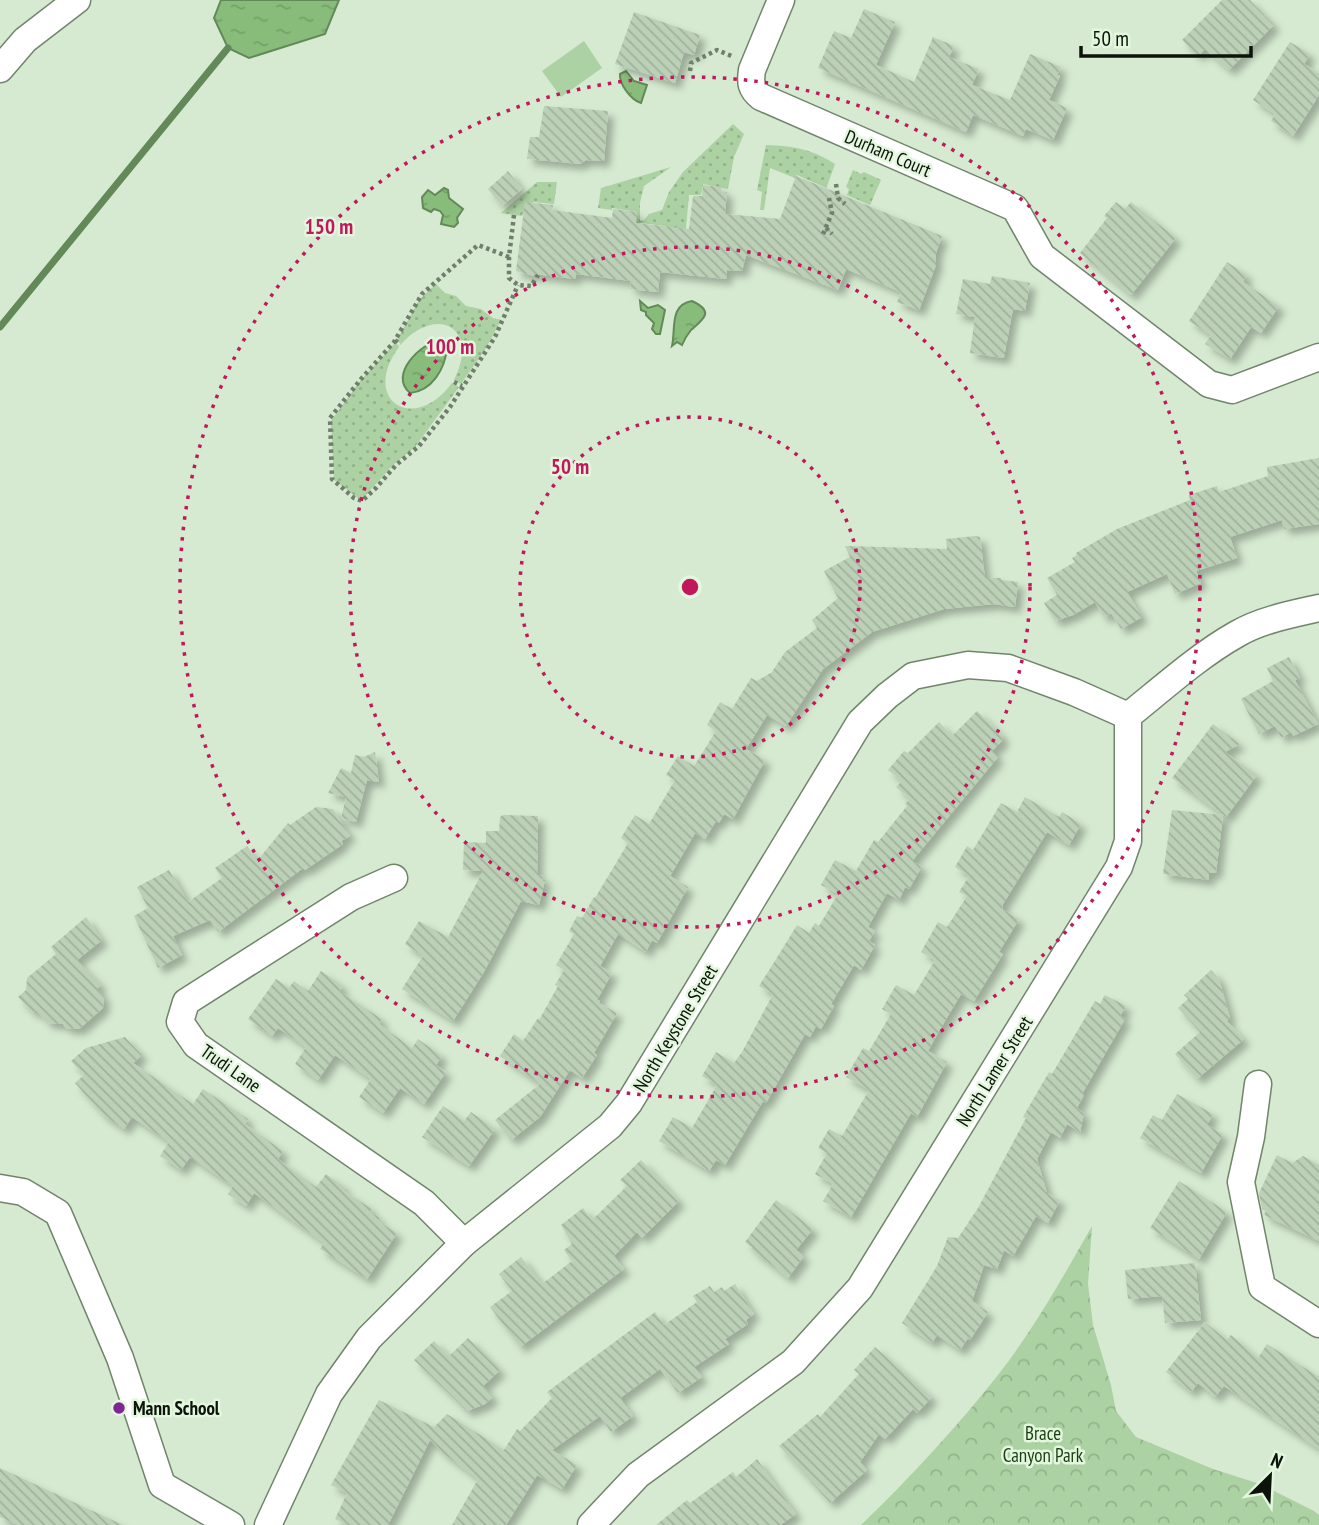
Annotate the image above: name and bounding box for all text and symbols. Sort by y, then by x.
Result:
scale bar [1081,14,1251,58]
text: 50 m [1092,25,1129,52]
street label: Durham Court [841,124,935,182]
text: 150 m [305,213,353,240]
text: 100 m [426,333,474,360]
text: 50 m [551,453,589,480]
centre of rings [678,575,702,599]
street label: North Keystone Street [628,959,723,1096]
street label: North Lamer Street [951,1011,1038,1131]
street label: Trudi Lane [196,1039,266,1097]
place label: Mann School [133,1396,220,1420]
marker: Mann School [111,1400,127,1416]
park label: Brace Canyon Park [1003,1421,1084,1467]
north arrow [1235,1441,1305,1511]
text: N [1267,1447,1286,1474]

